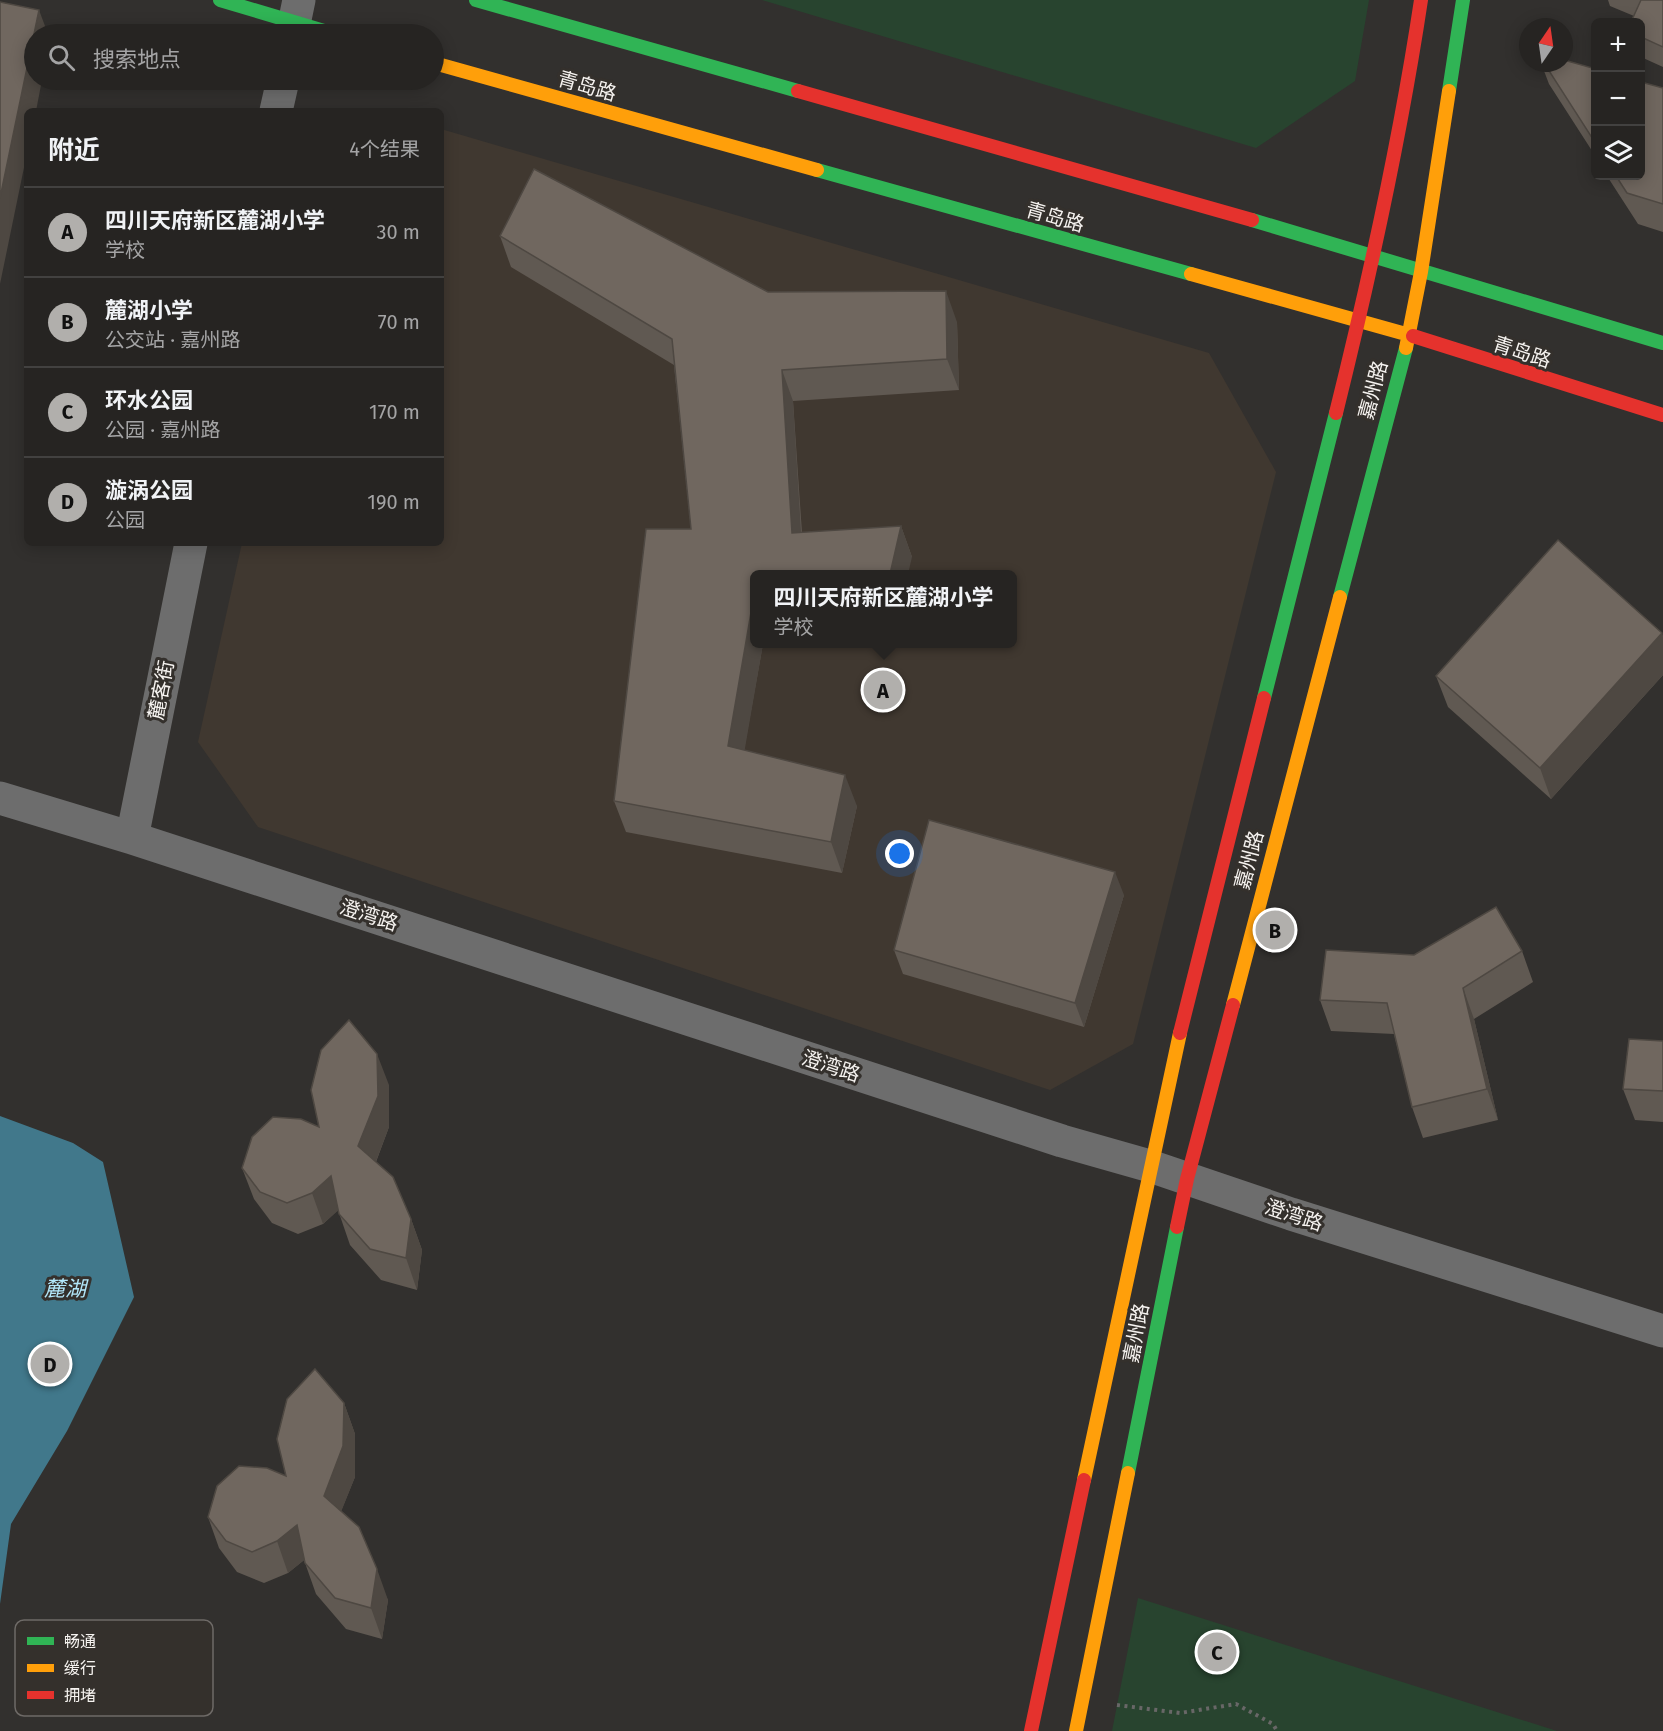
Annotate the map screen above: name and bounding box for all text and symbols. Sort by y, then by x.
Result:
north arrow [1519,18,1573,72]
map controls [1591,18,1645,180]
button: + [1591,18,1645,72]
search box [24,24,444,90]
icon: search [45,41,78,74]
text: 搜索地点 [93,46,181,73]
street label: 青岛路 [555,66,619,106]
button: − [1591,72,1645,126]
button: layers [1591,126,1645,180]
text: 附近 [48,135,100,166]
text: 4个结果 [349,137,420,161]
street label: 青岛路 [1023,197,1087,237]
text: 四川天府新区麓湖小学 [105,207,325,234]
text: A [62,220,73,244]
text: 30 m [376,220,420,244]
text: 学校 [105,238,145,262]
text: 麓湖小学 [105,297,193,324]
text: B [61,310,74,334]
text: 70 m [378,310,420,334]
text: 公交站 · 嘉州路 [105,328,240,352]
street label: 青岛路 [1490,331,1554,373]
street label: 嘉州路 [1354,358,1392,422]
text: 环水公园 [105,387,193,414]
text: C [62,400,73,424]
text: 170 m [369,400,420,424]
text: 公园 · 嘉州路 [105,418,220,442]
text: 漩涡公园 [105,477,193,504]
text: D [61,490,74,514]
text: 190 m [367,490,420,514]
text: 公园 [105,508,145,532]
popup [750,570,1017,648]
text: 四川天府新区麓湖小学 [773,584,994,611]
text: 学校 [773,615,813,639]
street label: 麓客街 [143,658,179,722]
pin: A [864,668,902,712]
street label: 嘉州路 [1230,828,1268,892]
your location [885,839,914,868]
street label: 澄湾路 [337,894,401,936]
pin: B [1256,908,1294,952]
street label: 澄湾路 [799,1045,863,1087]
street label: 澄湾路 [1262,1194,1326,1236]
water label: 麓湖 [44,1276,89,1302]
street label: 嘉州路 [1118,1301,1154,1365]
pin: D [31,1342,70,1386]
legend [15,1620,213,1716]
pin: C [1198,1630,1236,1674]
text: 畅通 [64,1632,96,1651]
text: 缓行 [64,1659,96,1678]
text: 拥堵 [64,1686,96,1705]

